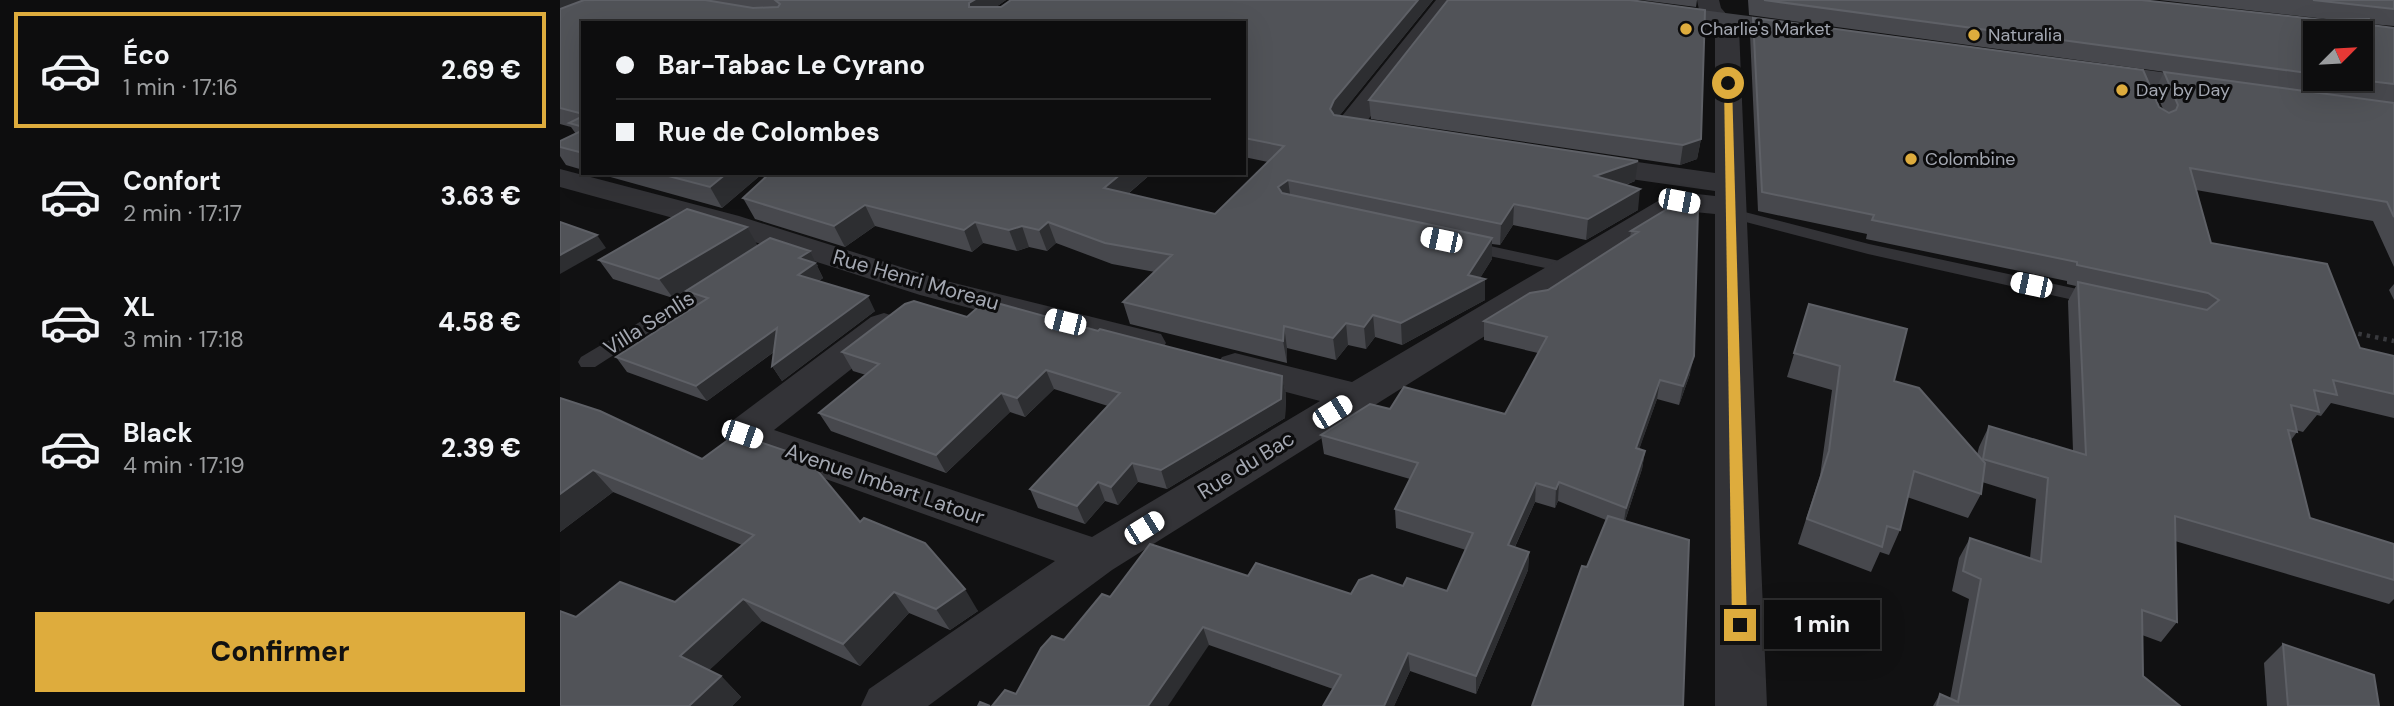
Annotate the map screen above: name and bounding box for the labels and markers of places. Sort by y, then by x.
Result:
place label: Charlie's Market [1700,17,1831,41]
marker: Charlie's Market [1678,21,1694,37]
place label: Naturalia [1988,23,2062,47]
marker: Naturalia [1966,27,1982,43]
place label: Day by Day [2136,78,2230,102]
marker: Day by Day [2114,82,2130,98]
place label: Colombine [1925,147,2015,171]
marker: Colombine [1903,151,1919,167]

